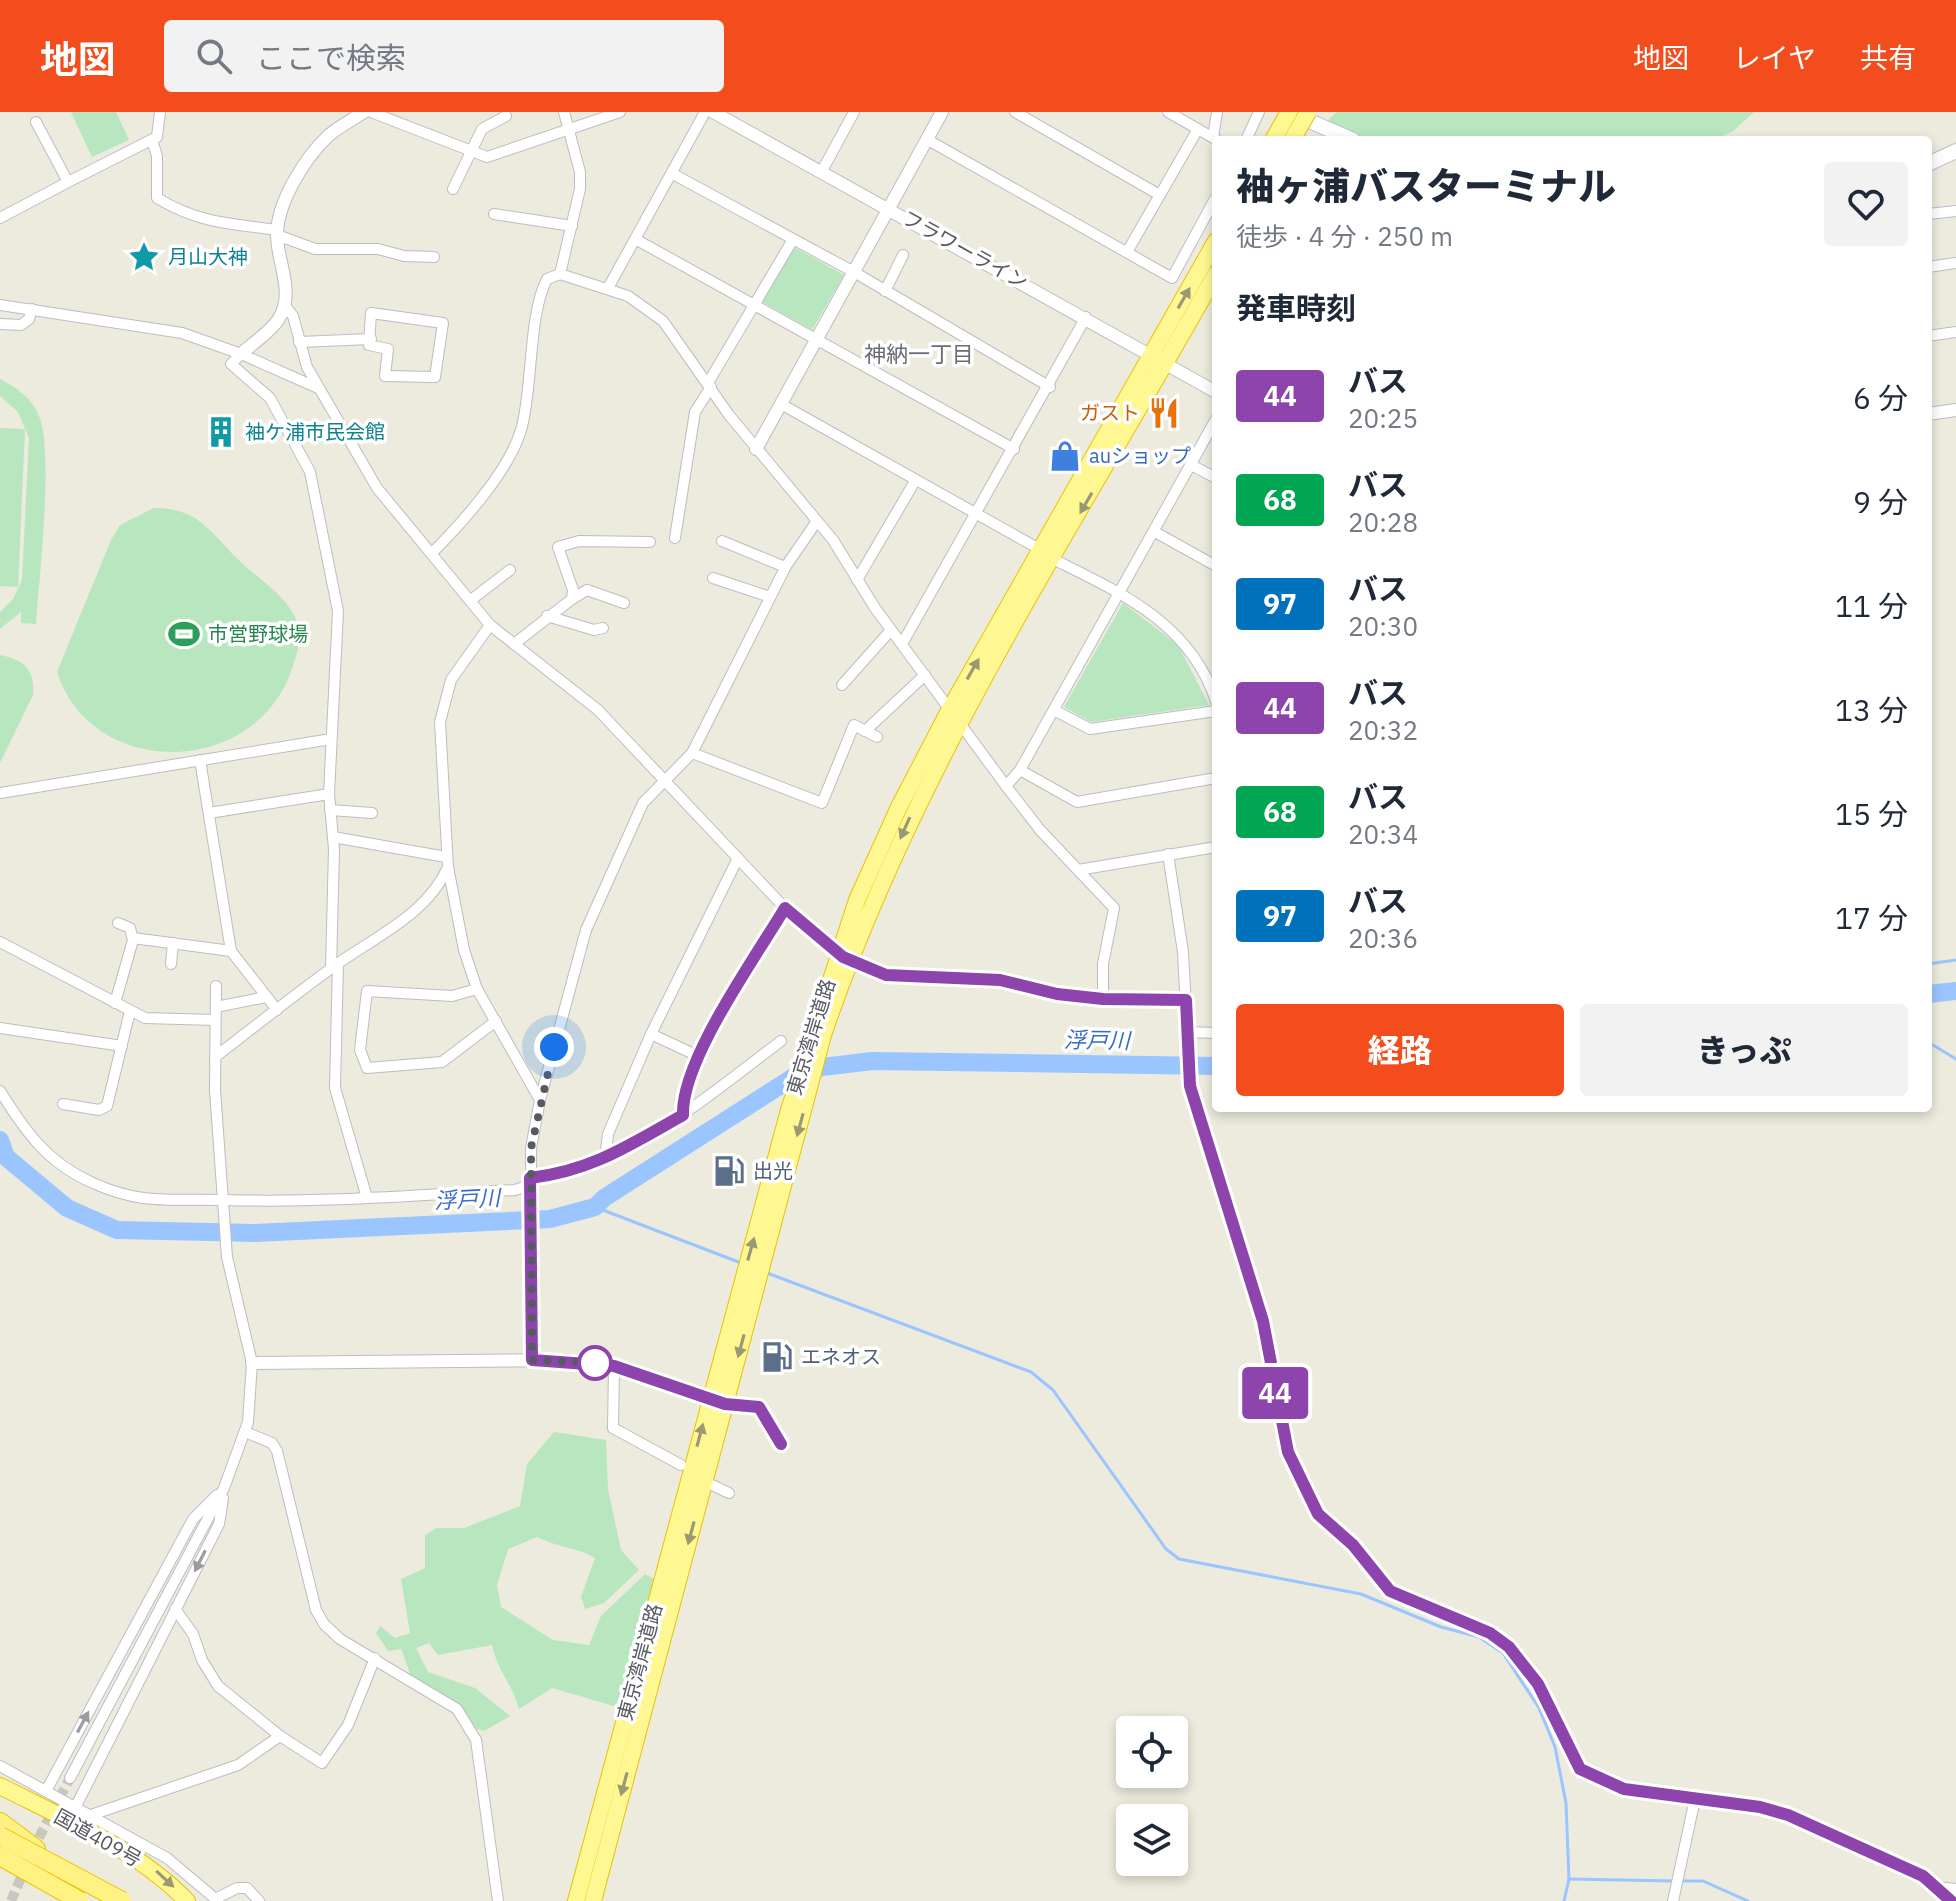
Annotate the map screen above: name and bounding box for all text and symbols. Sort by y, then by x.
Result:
search box [164,20,724,92]
text: 地図 [40,34,116,83]
icon: search [192,34,236,78]
text: ここで検索 [256,38,406,77]
text: 地図 [1633,39,1689,76]
text: レイヤ [1733,39,1816,76]
text: 共有 [1860,39,1916,76]
text: 袖ヶ浦バスターミナル [1236,161,1616,210]
button: heart [1824,162,1908,246]
street label: フラワーライン [897,204,1033,295]
text: 徒歩 · 4 分 · 250 m [1236,219,1453,253]
place icon: 月山大神 [127,240,161,274]
place label: 月山大神 [168,243,248,270]
one-way arrow [1177,287,1191,309]
text: 発車時刻 [1236,288,1356,327]
district label: 神納一丁目 [864,339,974,368]
text: バス [1348,361,1408,400]
text: 44 [1263,377,1297,414]
text: 6 分 [1853,378,1908,417]
restaurant icon: ガスト [1147,396,1181,430]
place label: ガスト [1080,399,1140,426]
text: 20:25 [1348,401,1418,435]
building icon: 袖ケ浦市民会館 [204,415,238,449]
place label: 袖ケ浦市民会館 [245,418,385,445]
shop icon: auショップ [1048,439,1082,473]
place label: auショップ [1089,442,1191,469]
text: バス [1348,465,1408,504]
text: 68 [1263,481,1297,518]
text: 9 分 [1853,482,1908,521]
one-way arrow [1079,492,1093,514]
text: 20:28 [1348,505,1418,539]
text: バス [1348,569,1408,608]
text: 97 [1263,585,1297,622]
text: 11 分 [1835,586,1908,625]
text: 20:30 [1348,609,1418,643]
sports icon: 市営野球場 [167,617,201,651]
place label: 市営野球場 [208,620,308,647]
one-way arrow [966,658,980,680]
text: バス [1348,673,1408,712]
text: 44 [1263,689,1297,726]
text: 13 分 [1835,690,1908,729]
text: 20:32 [1348,713,1418,747]
text: バス [1348,777,1408,816]
text: 68 [1263,793,1297,830]
text: 15 分 [1835,794,1908,833]
one-way arrow [899,816,912,840]
text: 20:34 [1348,817,1418,851]
text: バス [1348,881,1408,920]
text: 97 [1263,897,1297,934]
text: 17 分 [1835,898,1908,937]
text: 20:36 [1348,921,1418,955]
street label: 東京湾岸道路 [780,976,841,1098]
button: 経路 [1236,1004,1564,1096]
button: きっぷ [1580,1004,1908,1096]
water label: 浮戸川 [1064,1024,1132,1055]
your location [534,1027,574,1067]
one-way arrow [793,1112,805,1137]
fuel station icon: 出光 [712,1154,746,1188]
place label: 出光 [753,1157,793,1184]
water label: 浮戸川 [433,1182,503,1215]
one-way arrow [745,1236,757,1261]
one-way arrow [734,1334,746,1359]
fuel station icon: エネオス [760,1340,794,1374]
place label: エネオス [801,1343,881,1370]
unlabelled marker [578,1346,612,1380]
line badge: 44 [1239,1367,1311,1419]
text: 44 [1258,1374,1292,1411]
one-way arrow [694,1423,706,1448]
one-way arrow [684,1521,696,1546]
one-way arrow [193,1550,206,1573]
street label: 東京湾岸道路 [611,1600,668,1723]
one-way arrow [76,1711,90,1733]
map controls [1116,1716,1188,1876]
button: locate [1116,1716,1188,1788]
one-way arrow [617,1772,629,1797]
street label: 国道409号 [50,1802,147,1873]
button: layers [1116,1804,1188,1876]
one-way arrow [155,1870,174,1888]

